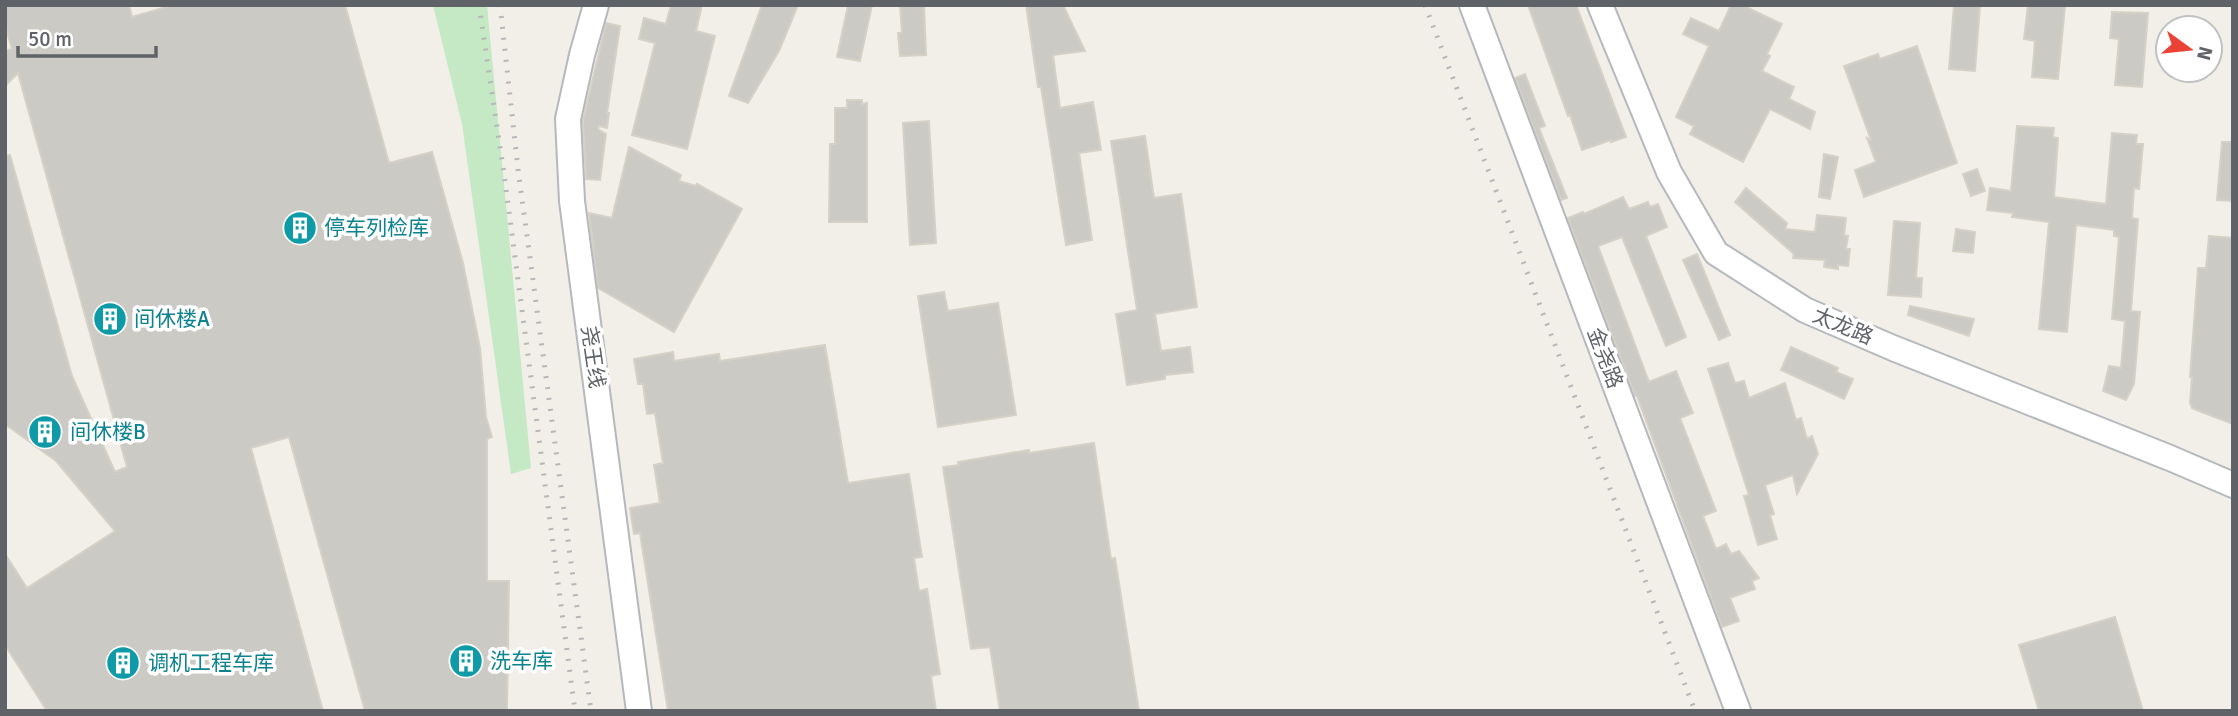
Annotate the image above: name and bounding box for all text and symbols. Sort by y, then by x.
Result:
scale bar [18,14,156,58]
north arrow [2154,14,2224,84]
text: 50 m [28,26,72,52]
text: N [2191,44,2218,63]
building icon: 停车列检库 [281,209,319,247]
place label: 停车列检库 [324,215,429,241]
building icon: 间休楼A [91,300,129,338]
street label: 太龙路 [1809,302,1877,350]
place label: 间休楼A [134,306,210,332]
street label: 尧王线 [576,324,610,390]
street label: 金尧路 [1582,324,1628,392]
building icon: 间休楼B [26,413,64,451]
place label: 间休楼B [70,419,146,445]
building icon: 洗车库 [447,642,485,680]
building icon: 调机工程车库 [104,644,142,682]
place label: 洗车库 [490,648,553,674]
place label: 调机工程车库 [148,650,274,676]

